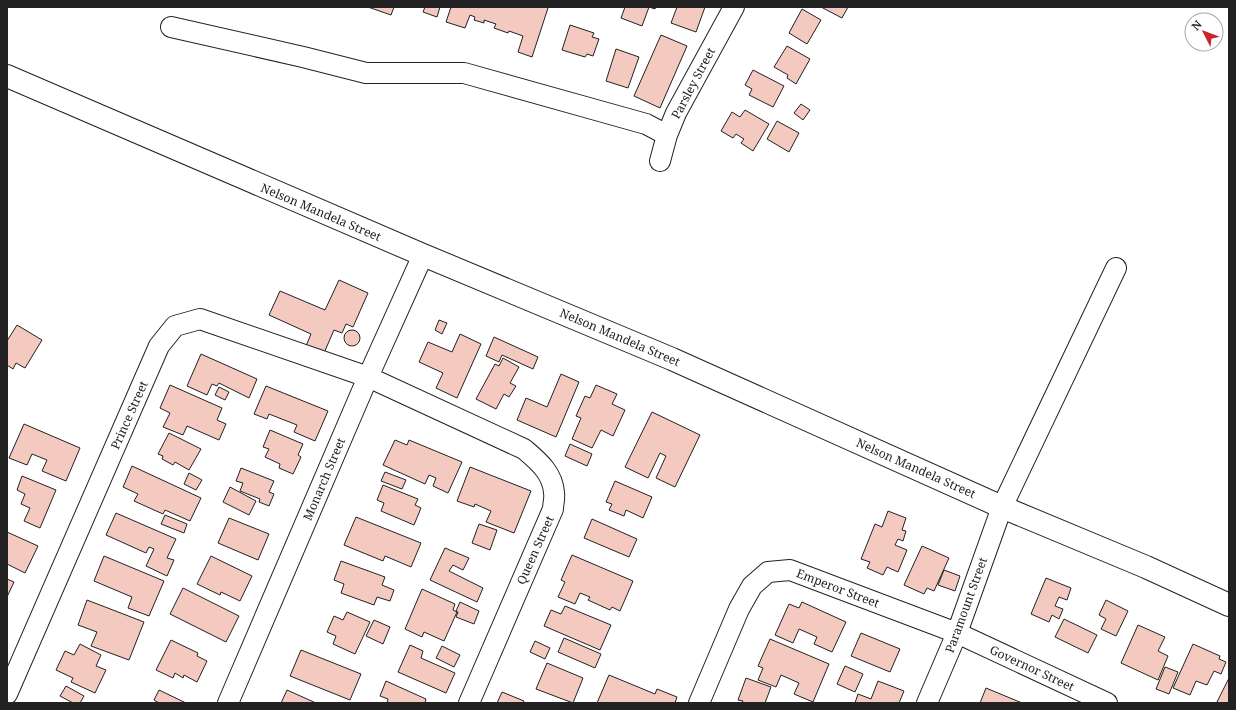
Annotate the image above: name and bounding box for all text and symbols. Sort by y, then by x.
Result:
north arrow [1184,12,1224,52]
text: N [1188,16,1205,33]
street label: Parsley Street [667,44,719,122]
street label: Nelson Mandela Street [258,179,384,245]
street label: Nelson Mandela Street [557,304,683,370]
street label: Prince Street [106,378,152,452]
street label: Nelson Mandela Street [854,434,978,502]
street label: Monarch Street [299,435,349,523]
street label: Queen Street [512,513,558,587]
street label: Paramount Street [941,555,991,655]
street label: Emperor Street [794,564,882,612]
street label: Governor Street [987,641,1077,695]

